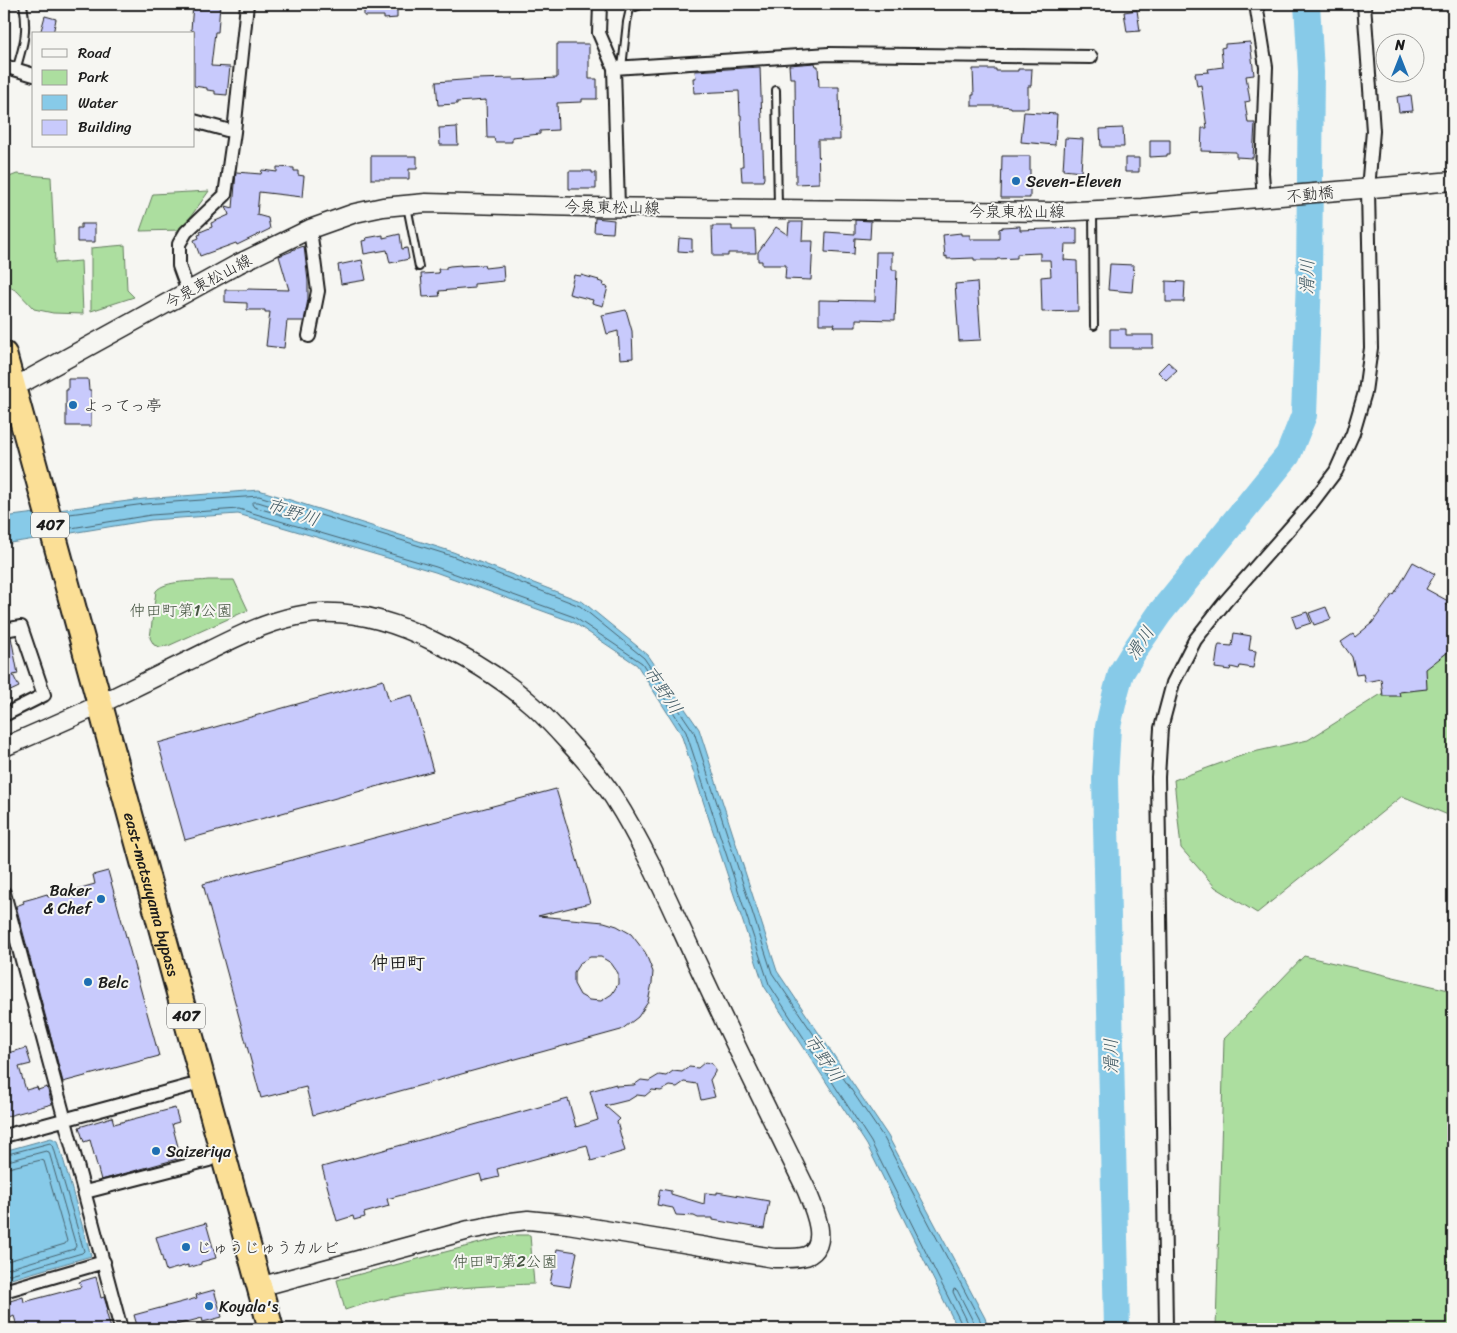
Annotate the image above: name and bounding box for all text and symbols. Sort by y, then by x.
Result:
legend [32,32,195,148]
north arrow [1374,32,1424,82]
text: N [1394,33,1405,58]
text: Road [78,40,111,66]
text: Park [78,64,109,90]
text: Water [78,90,118,116]
text: Building [78,114,132,140]
place label: Seven-Eleven [1026,167,1122,196]
marker: Seven-Eleven [1010,175,1022,187]
street label: 不動橋 [1285,177,1335,211]
street label: 今泉東松山線 [564,192,660,222]
street label: 今泉東松山線 [969,197,1065,226]
street label: 今泉東松山線 [159,246,257,316]
water label: 滑川 [1291,259,1323,295]
place label: よってっ亭 [83,391,162,420]
marker: よってっ亭 [67,399,79,411]
water label: 市野川 [262,488,324,536]
road number: 407 [31,512,69,538]
park label: 仲田町第1公園 [130,596,232,625]
water label: 滑川 [1117,619,1163,667]
water label: 市野川 [635,659,691,721]
street label: east-matsuyama bypass [116,809,188,980]
place label: Baker & Chef [43,876,93,923]
marker: Baker & Chef [95,893,107,905]
district label: 仲田町 [371,947,425,979]
place label: Belc [98,968,129,997]
marker: Belc [82,976,94,988]
road number: 407 [167,1004,205,1028]
water label: 市野川 [796,1027,852,1089]
water label: 滑川 [1095,1038,1127,1074]
place label: Saizeriya [166,1137,232,1166]
marker: Saizeriya [150,1145,162,1157]
place label: じゅうじゅうカルビ [196,1233,339,1262]
marker: じゅうじゅうカルビ [180,1241,192,1253]
park label: 仲田町第2公園 [452,1247,558,1276]
place label: Koyala's [219,1292,279,1321]
marker: Koyala's [203,1300,215,1312]

